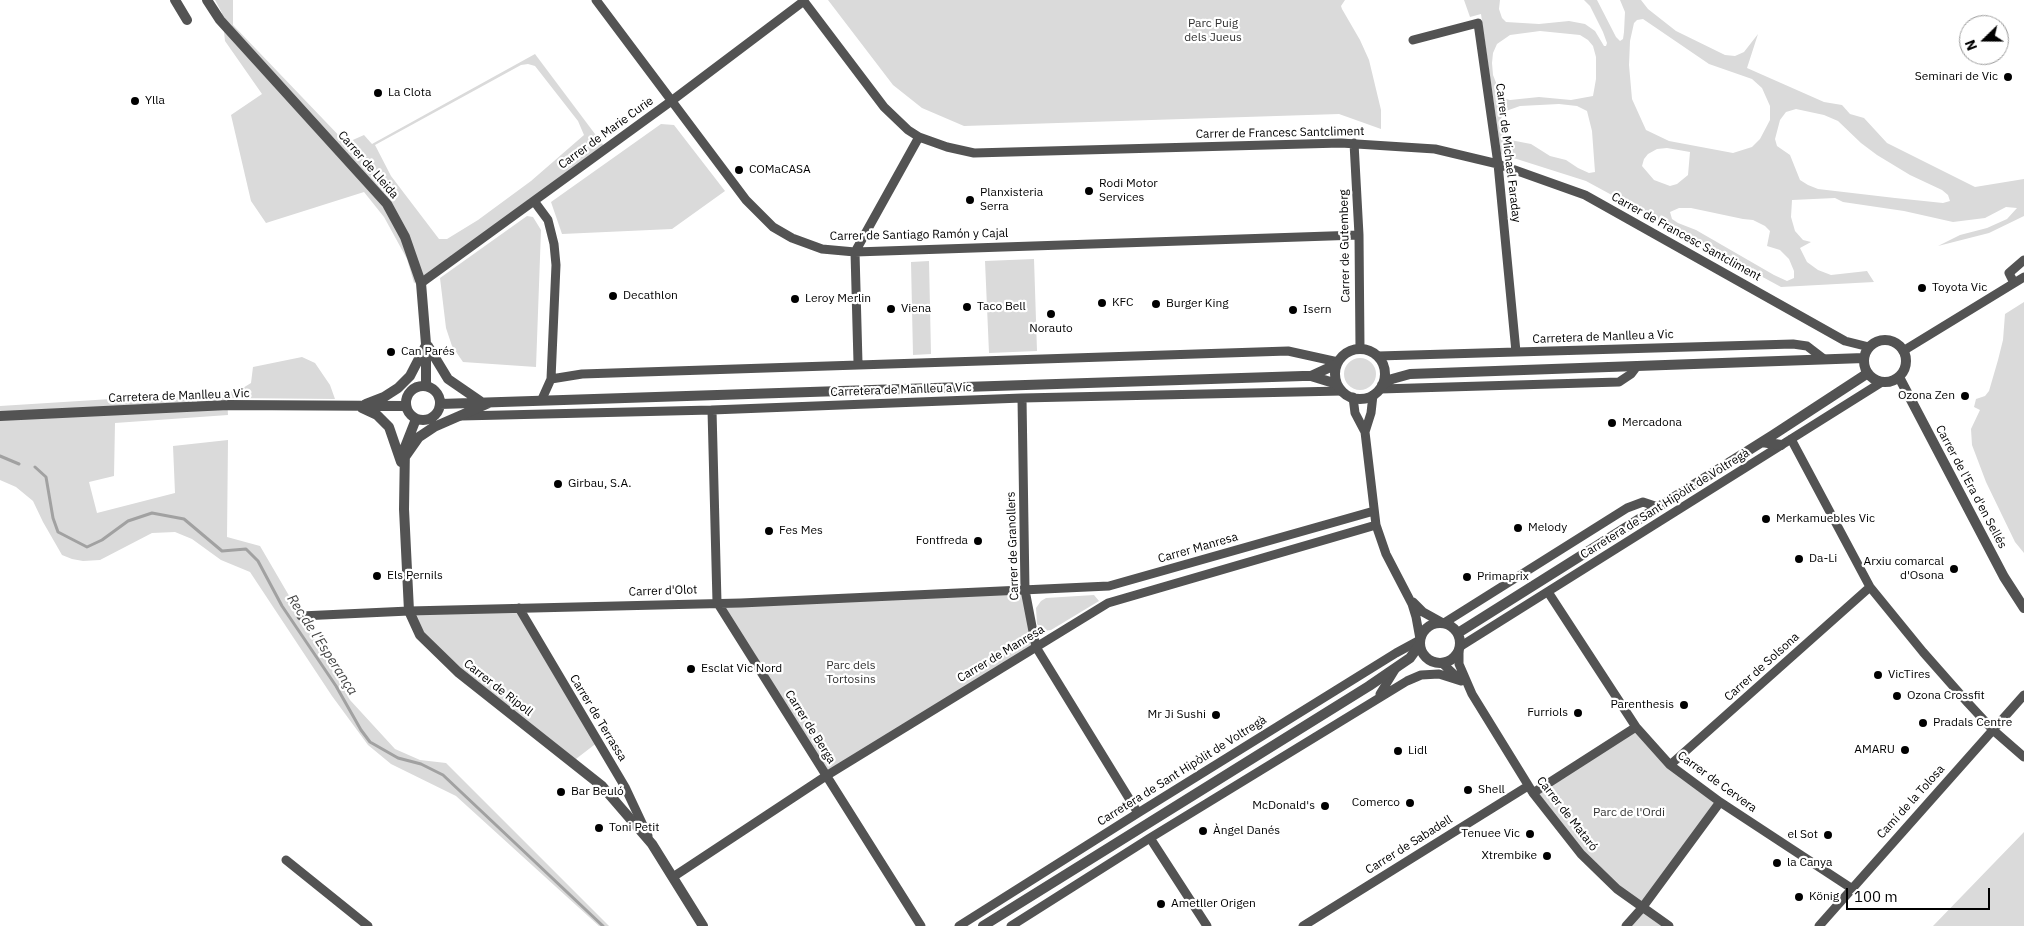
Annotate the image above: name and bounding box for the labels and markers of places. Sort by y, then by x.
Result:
place label: Seminari de Vic [1915,70,1998,84]
marker: Seminari de Vic [2002,71,2014,83]
place label: La Clota [388,86,431,100]
marker: La Clota [372,87,384,99]
place label: Ylla [145,94,165,108]
marker: Ylla [129,95,141,107]
place label: COMaCASA [749,163,811,177]
marker: COMaCASA [733,164,745,176]
place label: Rodi Motor Services [1099,177,1158,205]
marker: Rodi Motor Services [1083,185,1095,197]
place label: Planxisteria Serra [980,186,1043,214]
marker: Planxisteria Serra [964,194,976,206]
place label: Toyota Vic [1932,281,1987,295]
marker: Toyota Vic [1916,282,1928,294]
place label: Decathlon [623,289,678,303]
marker: Decathlon [607,290,619,302]
place label: Leroy Merlin [805,292,871,306]
marker: Leroy Merlin [789,293,801,305]
place label: KFC [1112,296,1134,310]
marker: KFC [1096,297,1108,309]
place label: Burger King [1166,297,1229,311]
marker: Burger King [1150,298,1162,310]
place label: Taco Bell [977,300,1026,314]
marker: Taco Bell [961,301,973,313]
place label: Viena [901,302,931,316]
marker: Viena [885,303,897,315]
place label: Isern [1303,303,1331,317]
marker: Isern [1287,304,1299,316]
marker: Norauto [1045,308,1057,320]
place label: Norauto [1029,322,1073,336]
place label: Can Parés [401,345,455,359]
marker: Can Parés [385,346,397,358]
place label: Ozona Zen [1898,389,1955,403]
marker: Ozona Zen [1959,390,1971,402]
place label: Mercadona [1622,416,1682,430]
marker: Mercadona [1606,417,1618,429]
place label: Girbau, S.A. [568,477,632,491]
marker: Girbau, S.A. [552,478,564,490]
place label: Merkamuebles Vic [1776,512,1875,526]
marker: Merkamuebles Vic [1760,513,1772,525]
place label: Melody [1528,521,1567,535]
marker: Melody [1512,522,1524,534]
place label: Fes Mes [779,524,823,538]
marker: Fes Mes [763,525,775,537]
place label: Fontfreda [916,534,968,548]
marker: Fontfreda [972,535,984,547]
place label: Da-Li [1809,552,1837,566]
marker: Da-Li [1793,553,1805,565]
place label: Arxiu comarcal d'Osona [1864,555,1944,583]
marker: Arxiu comarcal d'Osona [1948,563,1960,575]
place label: Els Pernils [387,569,443,583]
marker: Els Pernils [371,570,383,582]
place label: Primaprix [1477,570,1529,584]
marker: Primaprix [1461,571,1473,583]
place label: Esclat Vic Nord [701,662,782,676]
marker: Esclat Vic Nord [685,663,697,675]
place label: VicTires [1888,668,1930,682]
marker: VicTires [1872,669,1884,681]
place label: Ozona Crossfit [1907,689,1985,703]
marker: Ozona Crossfit [1891,690,1903,702]
place label: Parenthesis [1610,698,1674,712]
marker: Parenthesis [1678,699,1690,711]
place label: Furriols [1527,706,1568,720]
marker: Furriols [1572,707,1584,719]
place label: Mr Ji Sushi [1148,708,1206,722]
marker: Mr Ji Sushi [1210,709,1222,721]
place label: Pradals Centre [1933,716,2012,730]
marker: Pradals Centre [1917,717,1929,729]
place label: AMARU [1854,743,1895,757]
place label: Lidl [1408,744,1427,758]
marker: AMARU [1899,744,1911,756]
marker: Lidl [1392,745,1404,757]
place label: Shell [1478,783,1505,797]
marker: Shell [1462,784,1474,796]
place label: Bar Beuló [571,785,624,799]
marker: Bar Beuló [555,786,567,798]
place label: Comerco [1352,796,1400,810]
marker: Comerco [1404,797,1416,809]
place label: McDonald's [1252,799,1315,813]
marker: McDonald's [1319,800,1331,812]
place label: Toni Petit [609,821,659,835]
marker: Toni Petit [593,822,605,834]
place label: Àngel Danés [1213,824,1280,838]
marker: Àngel Danés [1197,825,1209,837]
place label: Tenuee Vic [1461,827,1520,841]
marker: Tenuee Vic [1524,828,1536,840]
place label: el Sot [1787,828,1818,842]
marker: el Sot [1822,829,1834,841]
place label: Xtrembike [1481,849,1537,863]
marker: Xtrembike [1541,850,1553,862]
place label: la Canya [1787,856,1832,870]
marker: la Canya [1771,857,1783,869]
place label: König [1809,890,1839,904]
marker: König [1793,891,1805,903]
place label: Ametller Origen [1171,897,1256,911]
marker: Ametller Origen [1155,898,1167,910]

